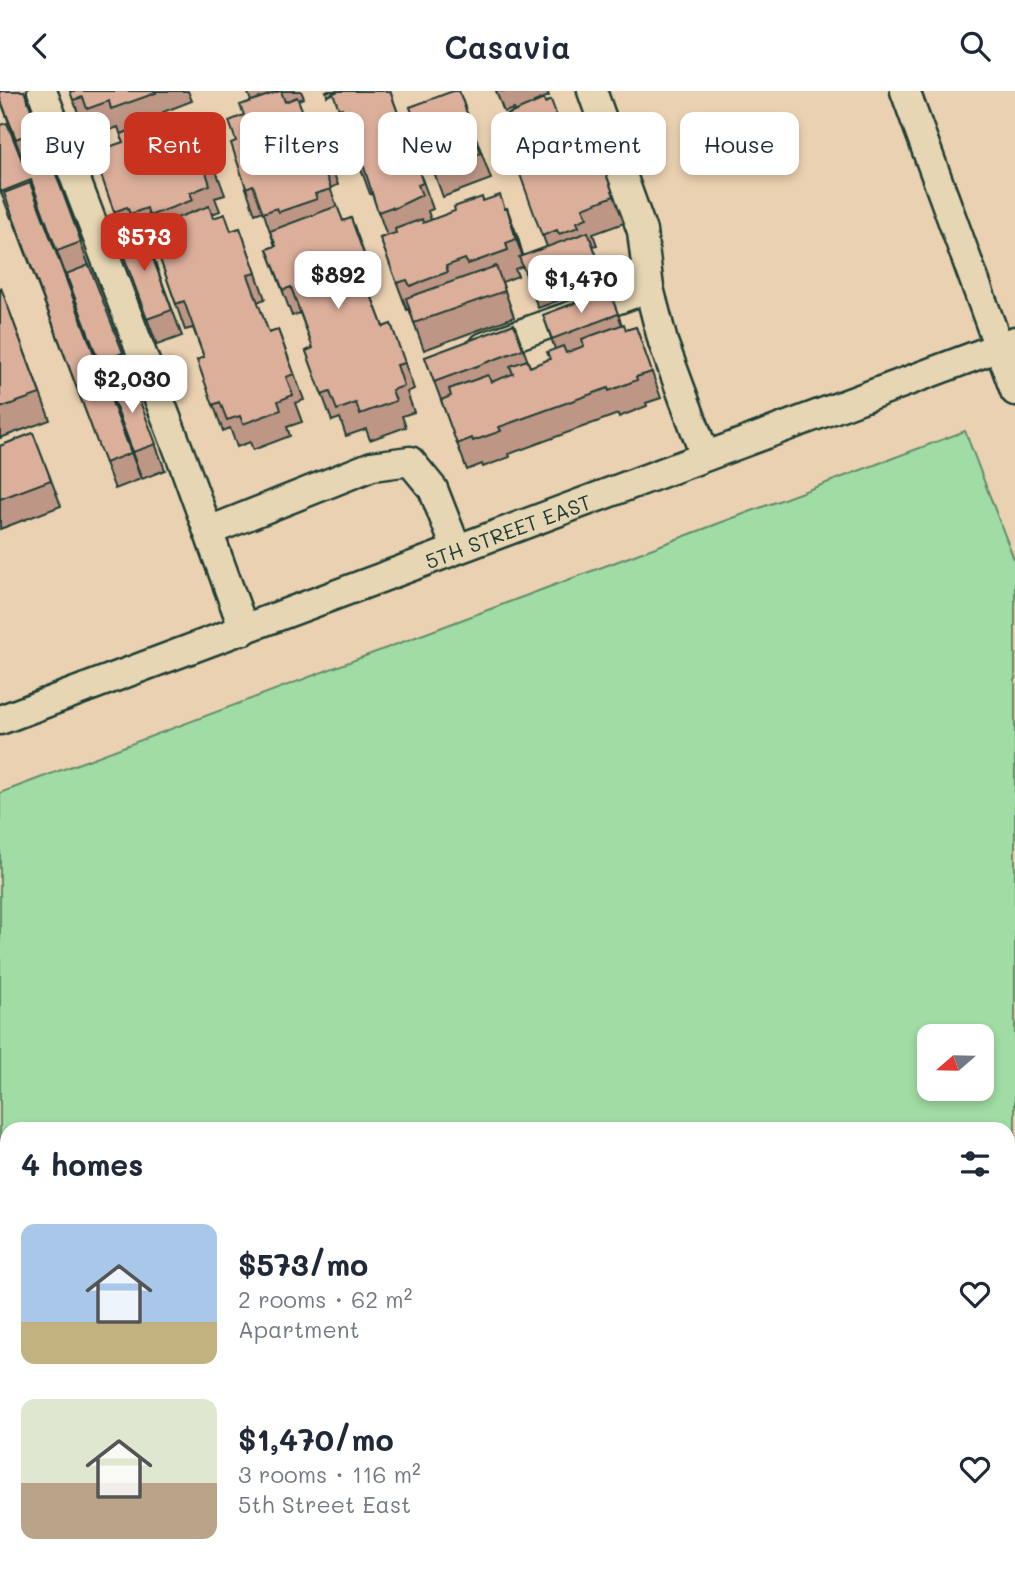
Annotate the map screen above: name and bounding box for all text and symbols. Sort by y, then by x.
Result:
text: Casavia [444,25,571,67]
icon: back [21,27,59,65]
icon: search [956,27,994,65]
chip: Buy [21,112,110,175]
chip: Rent [124,112,226,175]
chip: Filters [240,112,364,175]
chip: New [378,112,477,175]
chip: Apartment [491,112,666,175]
chip: House [680,112,799,175]
pin: $573 [103,213,185,273]
text: $573 [117,221,171,251]
pin: $892 [297,251,379,311]
pin: $1,470 [524,255,638,315]
text: $892 [310,259,366,289]
text: $1,470 [544,263,618,293]
pin: $2,030 [75,355,189,415]
text: $2,030 [93,363,171,393]
street label: 5TH STREET EAST [421,487,595,574]
north arrow [917,1024,994,1101]
map controls [917,1024,994,1101]
text: 4 homes [21,1144,143,1184]
icon: filters [956,1145,994,1183]
text: $573/mo [238,1244,368,1284]
icon: home [77,1252,161,1336]
icon: heart [956,1275,994,1313]
text: 2 rooms · 62 m² [238,1284,412,1314]
text: Apartment [238,1314,360,1344]
text: $1,470/mo [238,1419,394,1459]
icon: home [77,1427,161,1511]
icon: heart [956,1450,994,1488]
text: 3 rooms · 116 m² [238,1459,421,1489]
text: 5th Street East [238,1489,411,1519]

